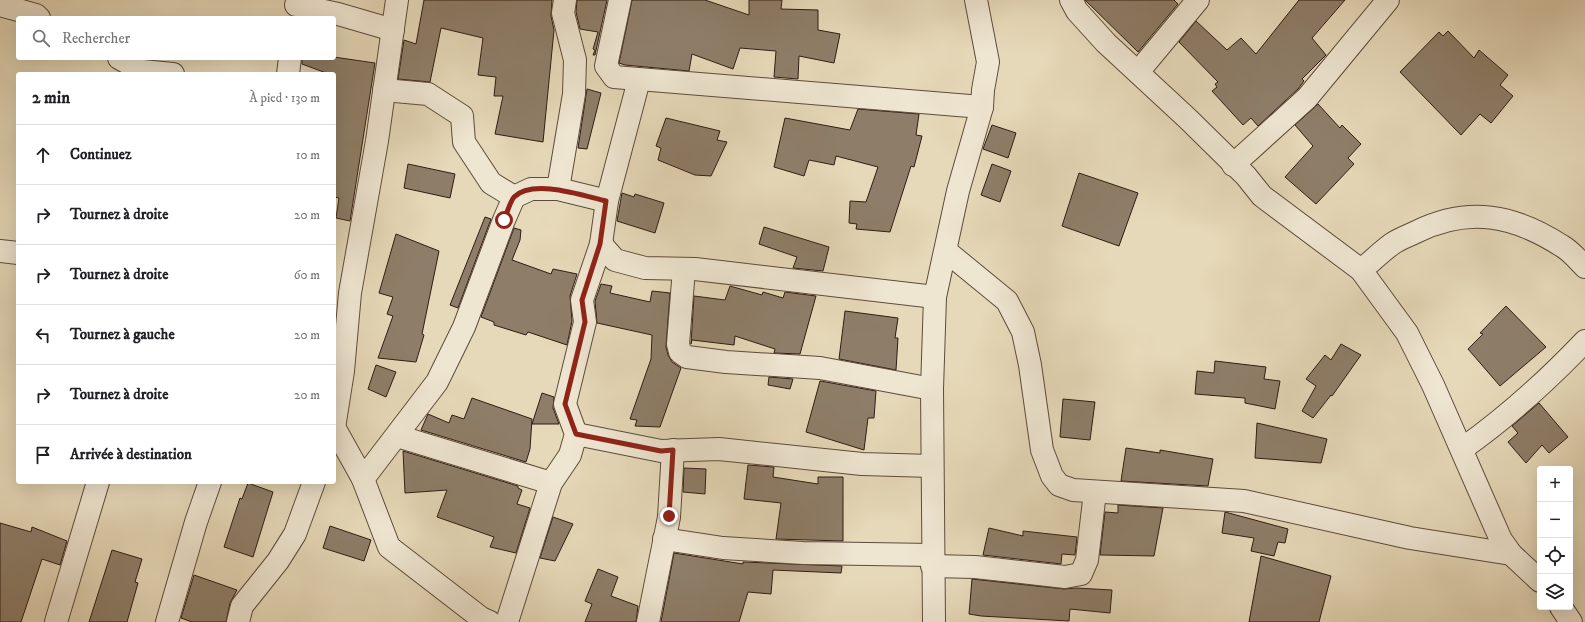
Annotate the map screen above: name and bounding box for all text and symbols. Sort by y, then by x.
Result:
search box [16,16,336,60]
icon: search [30,27,52,49]
text: Rechercher [62,29,130,48]
text: 2 min [32,87,70,109]
text: À pied · 130 m [249,90,320,106]
icon: ahead [32,144,54,166]
text: Continuez [70,145,131,164]
text: 10 m [296,147,320,163]
icon: right [32,204,54,226]
text: Tournez à droite [70,205,168,224]
text: 20 m [294,207,320,223]
route start [495,211,513,229]
icon: right [32,264,54,286]
text: Tournez à droite [70,265,168,284]
text: 60 m [294,267,320,283]
icon: left [32,324,54,346]
text: Tournez à gauche [70,325,175,344]
text: 20 m [294,327,320,343]
icon: right [32,384,54,406]
text: Tournez à droite [70,385,168,404]
text: 20 m [294,387,320,403]
icon: arrive [32,444,54,466]
text: Arrivée à destination [70,445,192,464]
map controls [1537,466,1573,610]
button: + [1537,466,1573,502]
button: − [1537,502,1573,538]
route end [660,507,678,525]
button: locate [1537,538,1573,574]
button: layers [1537,574,1573,610]

